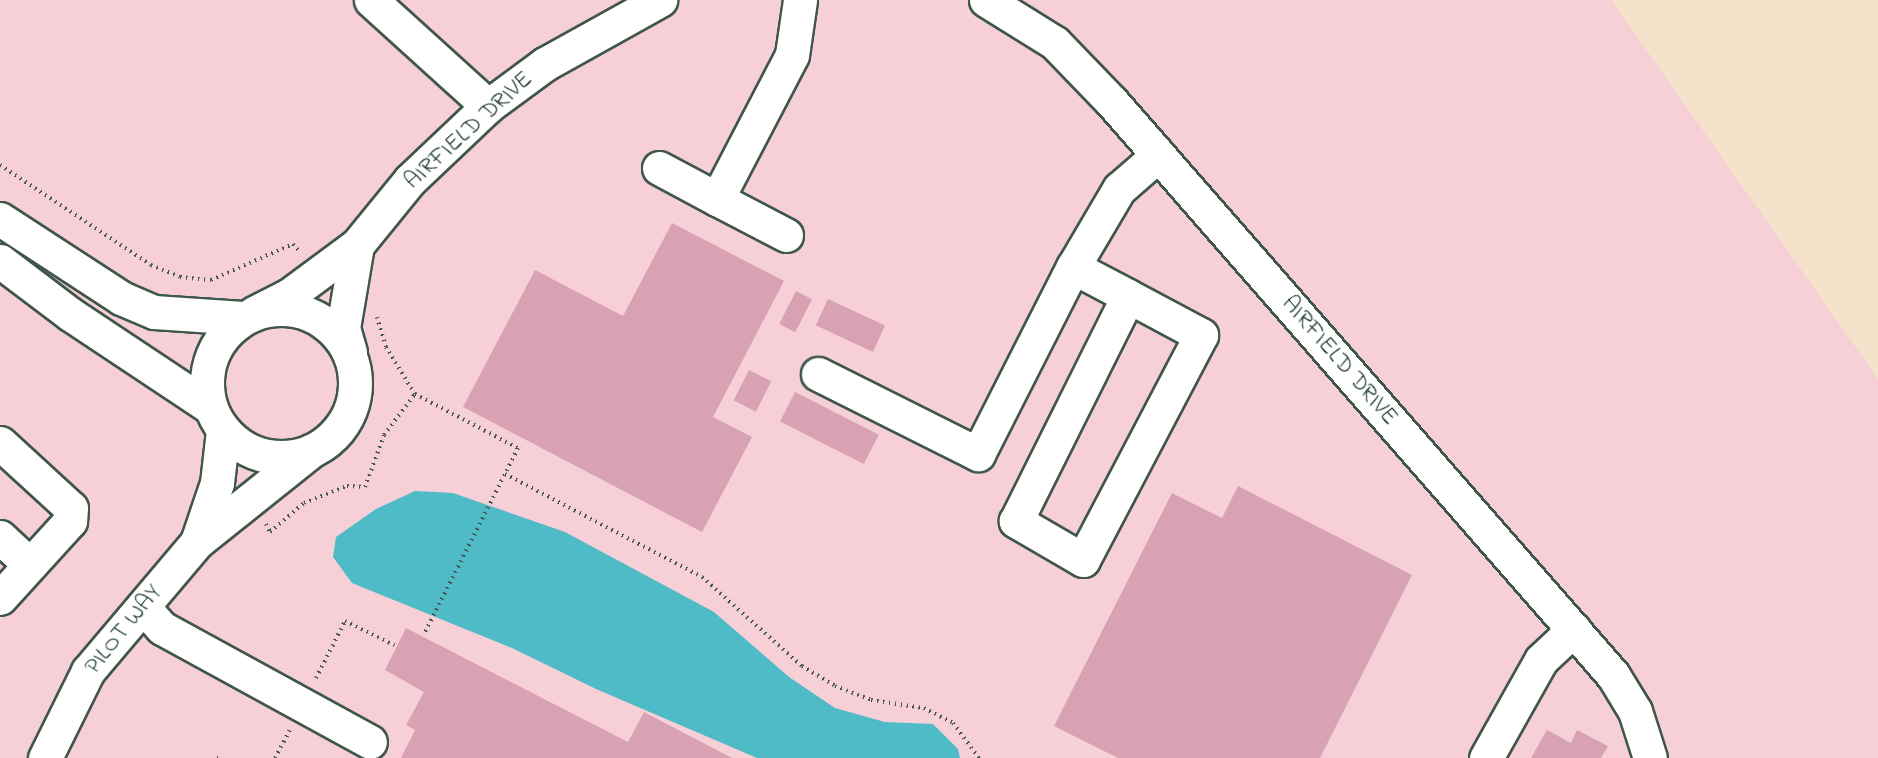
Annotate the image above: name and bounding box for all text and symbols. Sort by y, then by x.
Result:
street label: AIRFIELD DRIVE [399,66,539,196]
street label: AIRFIELD DRIVE [1275,290,1403,432]
street label: PILOT WAY [79,579,169,681]

